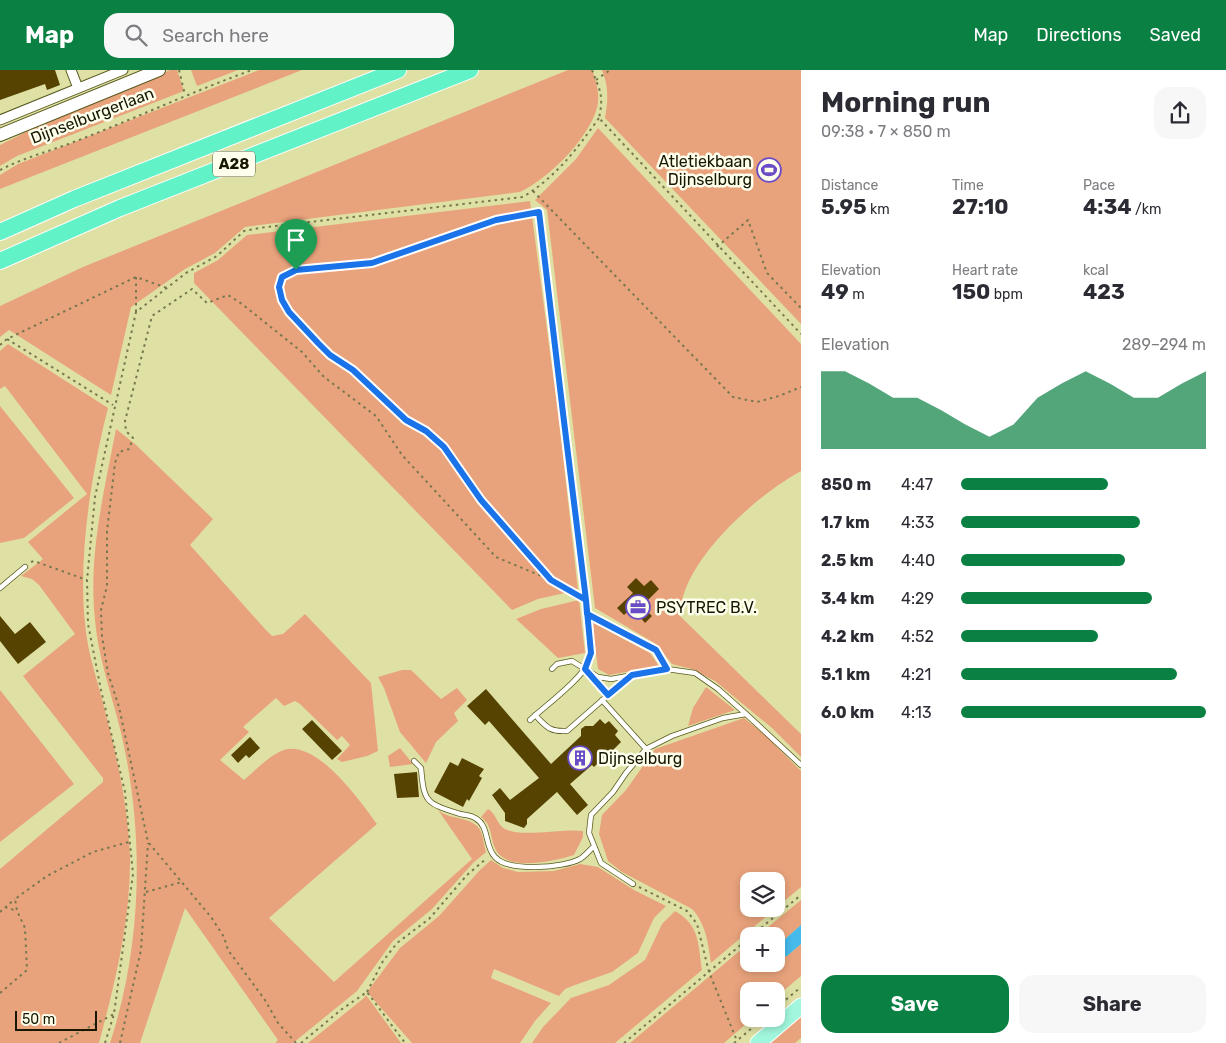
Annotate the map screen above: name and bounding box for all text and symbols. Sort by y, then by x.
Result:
search box [104,13,454,58]
text: Map [25,21,74,49]
icon: search [122,21,150,49]
text: Search here [162,24,269,47]
text: Map [973,24,1008,46]
text: Directions [1036,24,1122,46]
text: Saved [1150,24,1201,46]
street label: Dijnselburgerlaan [28,83,157,148]
text: Morning run [821,86,990,119]
button: share [1154,87,1206,139]
text: 09:38 · 7 × 850 m [821,122,951,141]
road number: A28 [213,152,255,176]
place label: Atletiekbaan Dijnselburg [658,152,752,189]
sports icon: Atletiekbaan Dijnselburg [756,157,782,183]
text: Distance [821,177,878,194]
text: Time [952,177,984,194]
text: Pace [1083,177,1115,194]
text: 5.95 [821,194,867,219]
text: 27:10 [952,194,1009,219]
text: 4:34 [1083,194,1132,219]
text: km [867,201,890,218]
text: /km [1132,201,1162,218]
pin [275,219,317,270]
icon: arrive [282,226,310,254]
text: Elevation [821,262,881,279]
text: Heart rate [952,262,1018,279]
text: kcal [1083,262,1109,279]
text: 49 [821,279,849,304]
text: 150 [952,279,990,304]
text: 423 [1083,279,1125,304]
text: m [849,286,865,303]
text: bpm [990,286,1023,303]
text: Elevation [821,335,890,354]
text: 289–294 m [1122,335,1206,354]
text: 850 m [821,475,871,494]
text: 4:47 [901,475,933,494]
text: 1.7 km [821,513,870,532]
text: 4:33 [901,513,934,532]
text: 2.5 km [821,551,874,570]
text: 4:40 [901,551,935,570]
text: 3.4 km [821,589,874,608]
text: 4:29 [901,589,934,608]
office icon: PSYTREC B.V. [625,594,651,620]
place label: PSYTREC B.V. [656,598,757,617]
text: 4.2 km [821,627,874,646]
text: 4:52 [901,627,934,646]
text: 5.1 km [821,665,870,684]
text: 4:21 [901,665,931,684]
text: 6.0 km [821,703,874,722]
text: 4:13 [901,703,932,722]
building icon: Dijnselburg [567,745,593,771]
place label: Dijnselburg [598,749,682,768]
map controls [740,872,785,1027]
button: layers [740,872,785,917]
button: + [740,927,785,972]
button: Save [821,975,1009,1033]
button: Share [1019,975,1206,1033]
button: − [740,982,785,1027]
scale bar [15,1008,98,1031]
text: 50 m [22,1011,55,1028]

